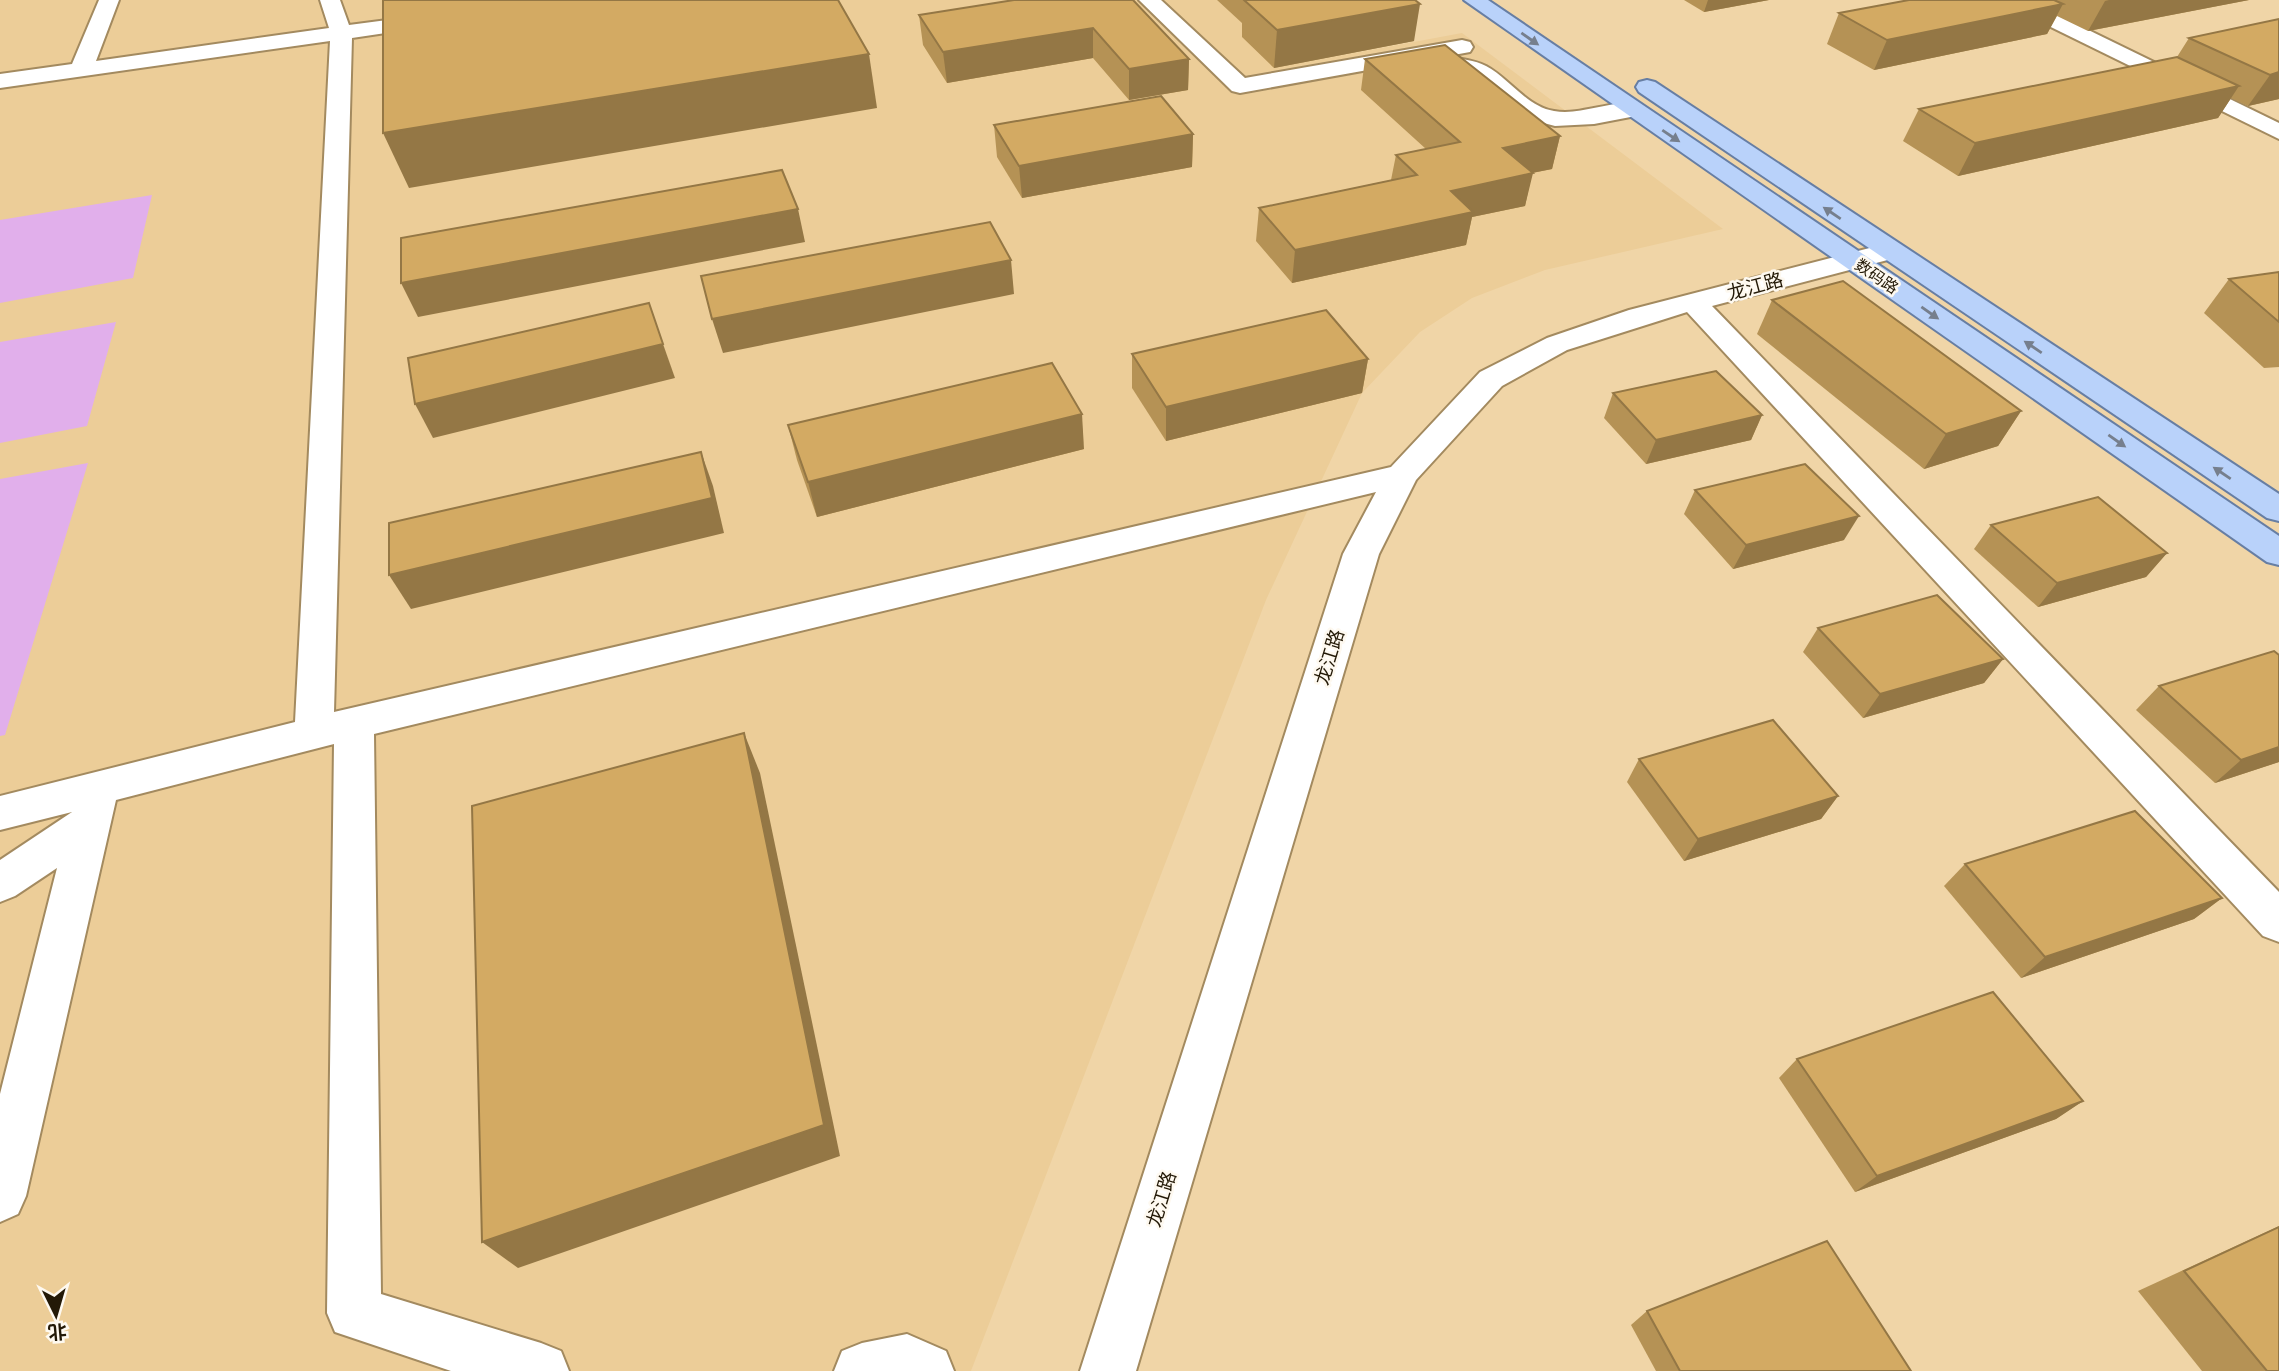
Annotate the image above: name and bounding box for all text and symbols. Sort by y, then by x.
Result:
one-way arrow [1521,32,1539,46]
one-way arrow [1662,129,1680,143]
one-way arrow [1822,206,1842,219]
street label: 数码路 [1852,255,1902,298]
street label: 龙江路 [1725,268,1786,305]
one-way arrow [1920,306,1940,319]
one-way arrow [2023,341,2042,354]
one-way arrow [2107,435,2127,448]
one-way arrow [2212,466,2232,479]
street label: 龙江路 [1310,627,1349,688]
street label: 龙江路 [1142,1169,1181,1230]
north arrow [21,1280,91,1350]
text: 北 [47,1319,68,1344]

